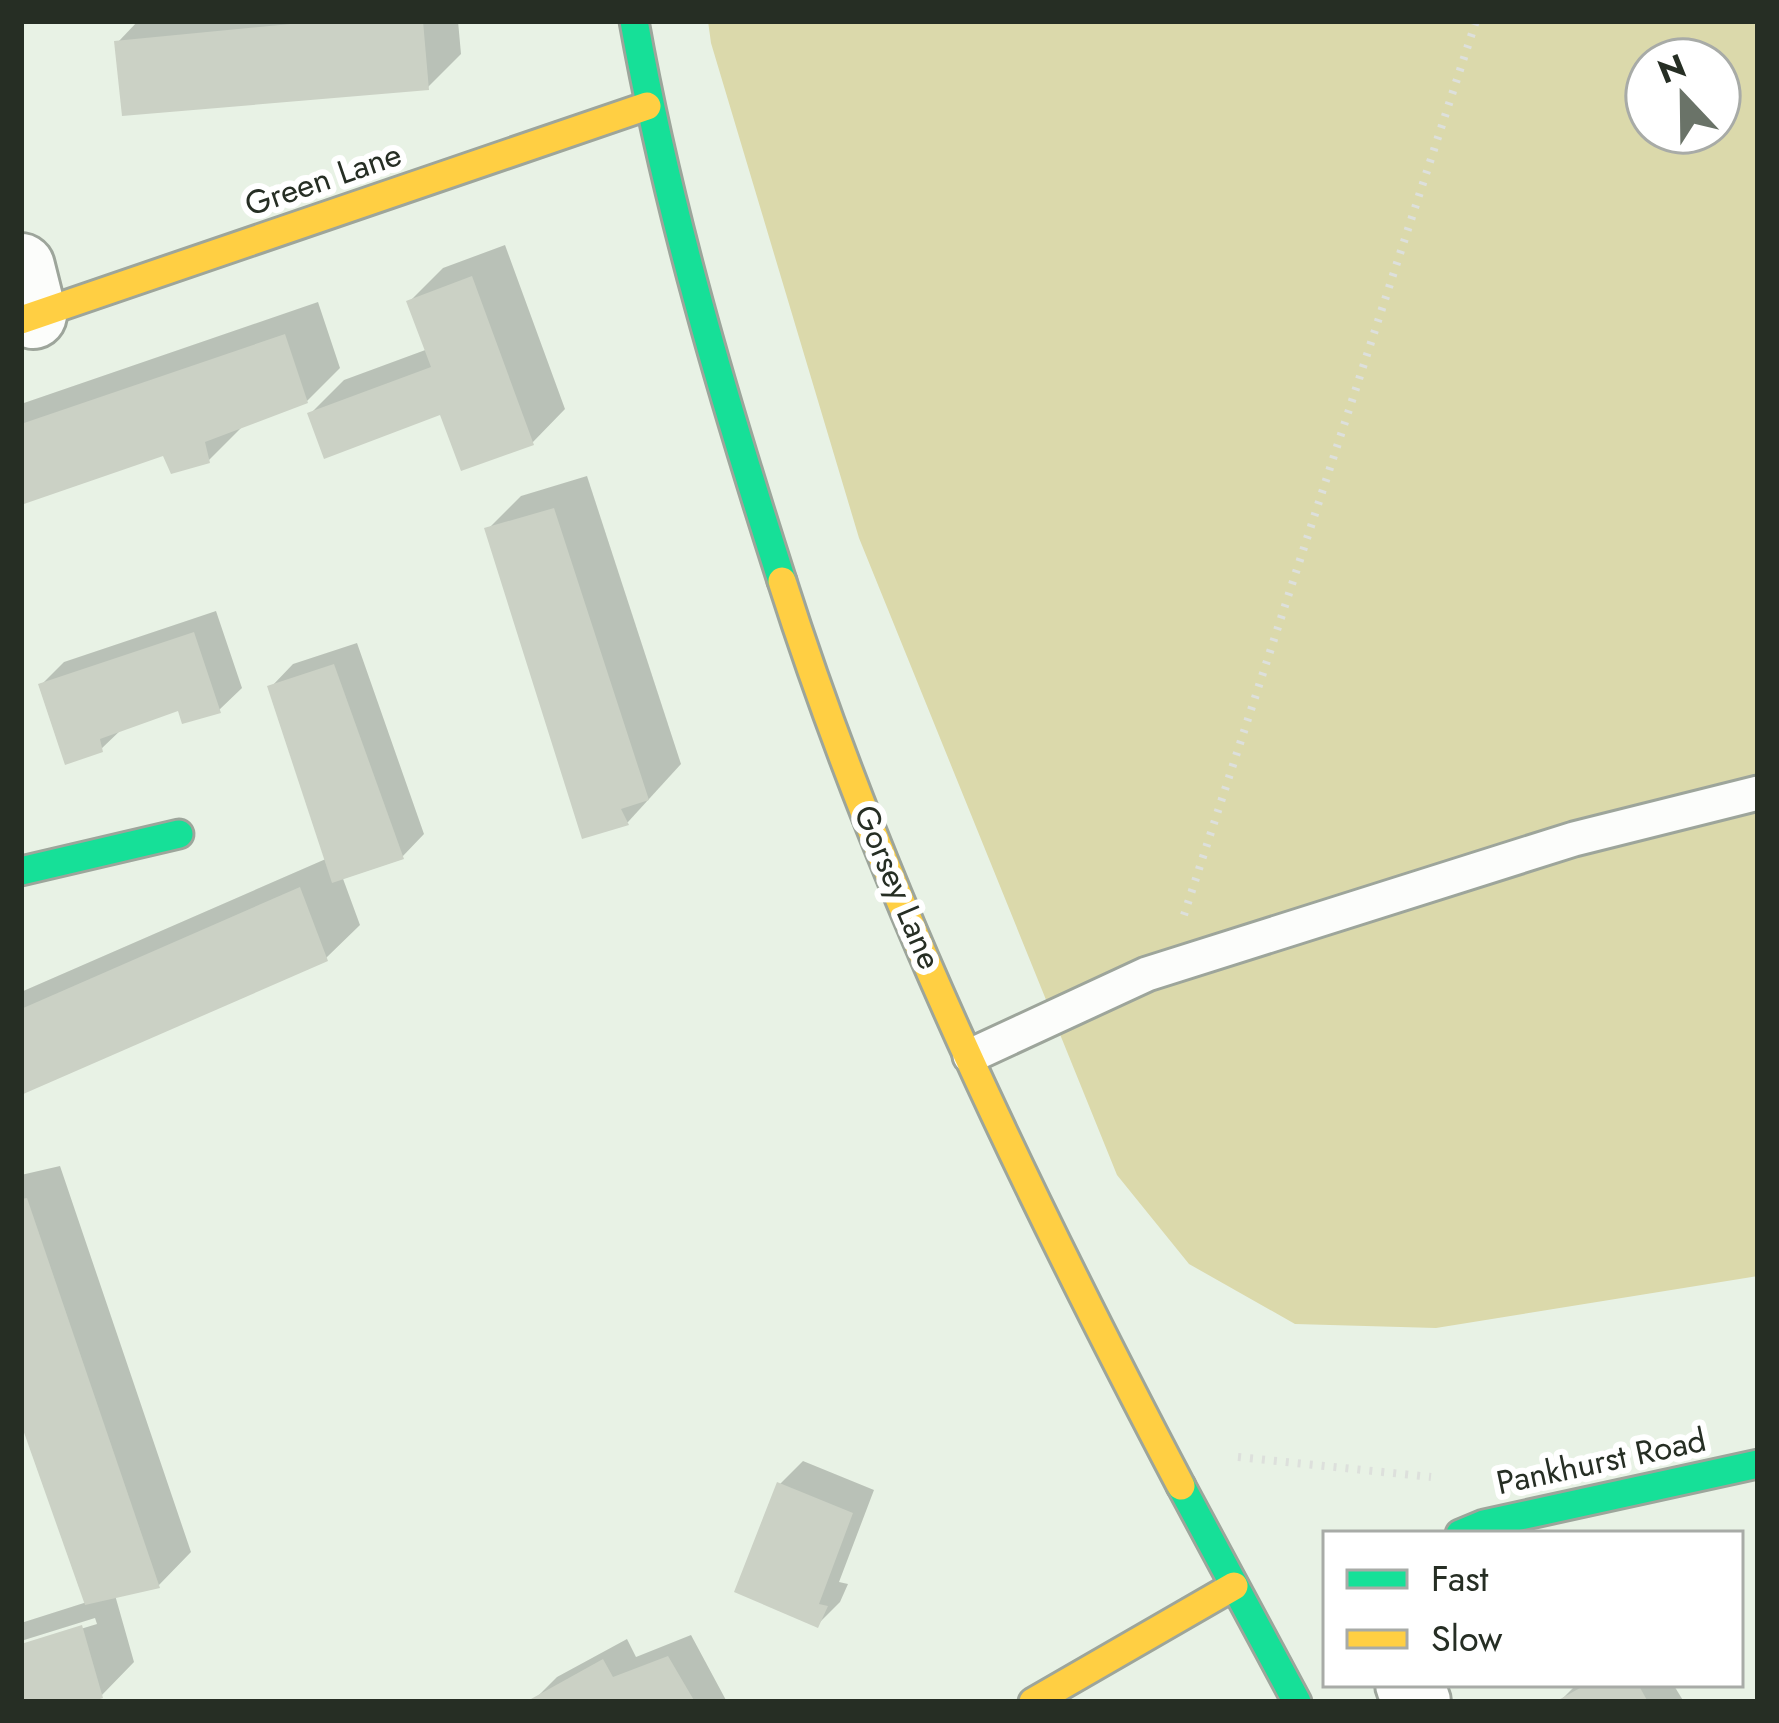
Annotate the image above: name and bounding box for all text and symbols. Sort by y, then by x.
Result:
north arrow [1623,36,1743,156]
text: N [1651,42,1693,95]
street label: Green Lane [238,130,408,228]
street label: Gorsey Lane [842,798,954,976]
street label: Pankhurst Road [1492,1416,1710,1506]
legend [1323,1531,1743,1687]
text: Fast [1431,1552,1489,1604]
text: Slow [1431,1612,1503,1664]

